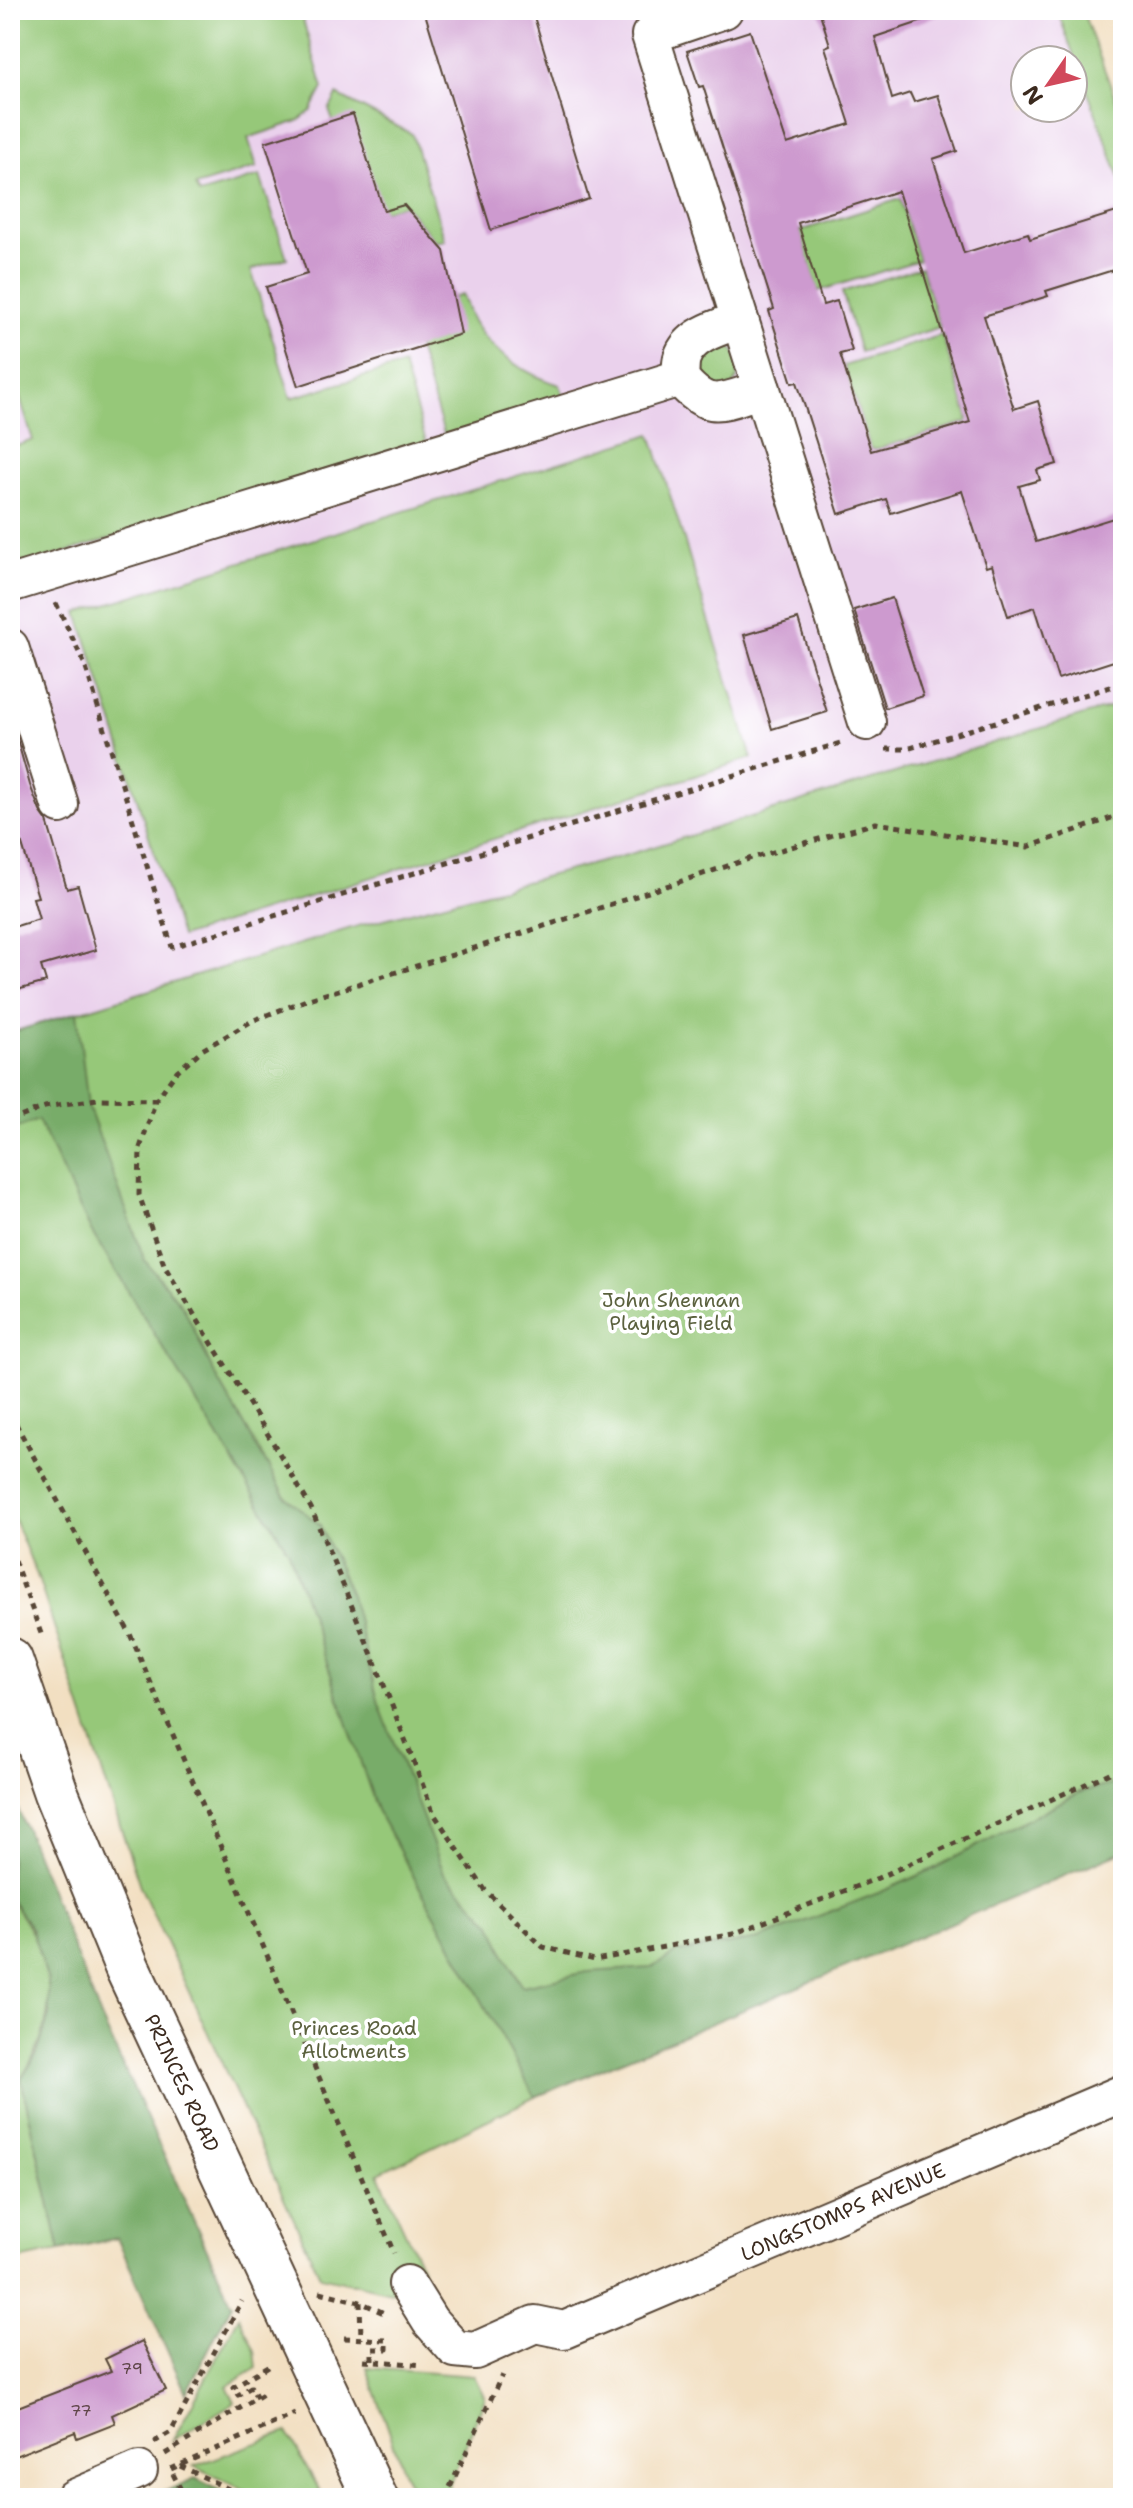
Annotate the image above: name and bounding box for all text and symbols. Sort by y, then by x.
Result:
north arrow [1009,44,1089,124]
text: N [1016,80,1050,110]
park label: John Shennan Playing Field [602,1287,740,1336]
street label: PRINCES ROAD [139,2010,225,2156]
park label: Princes Road Allotments [291,2015,417,2064]
street label: LONGSTOMPS AVENUE [737,2157,949,2267]
house number: 79 [121,2358,143,2379]
house number: 77 [70,2400,92,2421]

